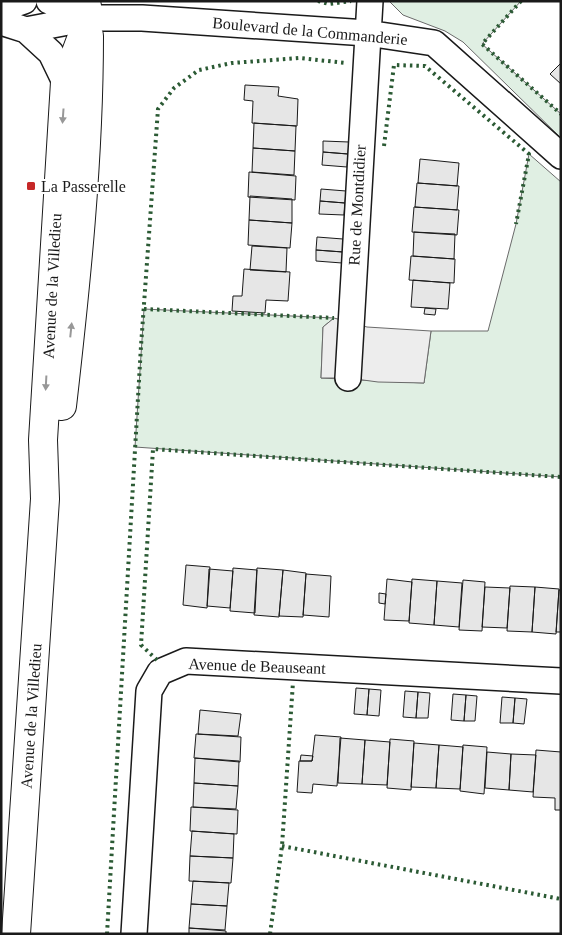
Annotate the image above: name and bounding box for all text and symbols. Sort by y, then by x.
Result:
street label: Boulevard de la Commanderie [212,14,408,48]
one-way arrow [59,108,67,124]
street label: Rue de Montdidier [345,144,369,266]
place label: La Passerelle [41,178,126,195]
marker: La Passerelle [25,180,37,192]
street label: Avenue de la Villedieu [40,213,64,359]
one-way arrow [67,321,75,337]
one-way arrow [42,375,50,391]
street label: Avenue de la Villedieu [17,643,45,789]
street label: Avenue de Beauseant [188,655,327,677]

